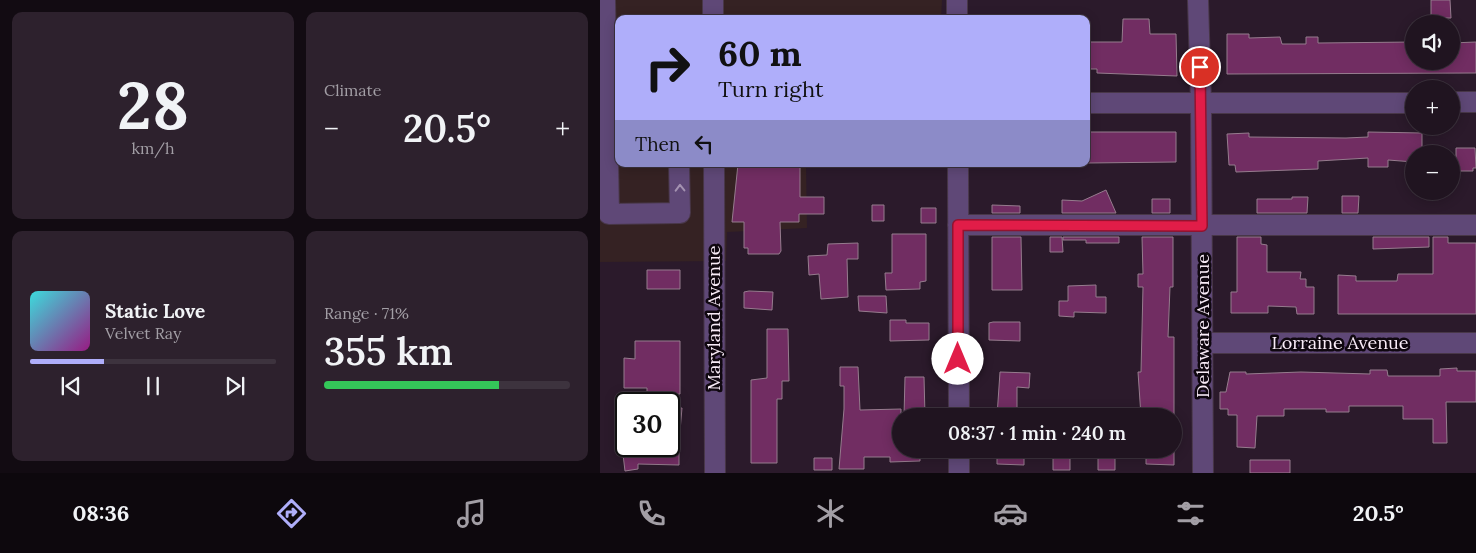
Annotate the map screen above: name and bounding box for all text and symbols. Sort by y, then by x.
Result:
map controls [1405,15,1460,200]
button: sound [1405,15,1460,70]
text: 60 m [718,31,802,76]
icon: right [635,35,700,100]
pin [1179,46,1221,88]
icon: arrive [1186,53,1214,81]
text: 28 [117,64,189,147]
text: Turn right [718,75,823,103]
text: Climate [324,80,381,100]
button: + [1405,80,1460,135]
text: 20.5° [403,104,491,152]
text: − [324,111,339,147]
text: + [555,111,570,147]
icon: left [690,130,718,158]
text: Then [635,132,680,156]
text: km/h [131,138,175,158]
button: − [1405,145,1460,200]
one-way arrow [675,184,685,192]
street label: Maryland Avenue [702,245,725,391]
street label: Delaware Avenue [1191,254,1214,398]
text: Static Love [105,299,205,323]
text: Range · 71% [324,303,409,323]
text: Velvet Ray [105,323,181,343]
text: 355 km [324,327,453,375]
street label: Lorraine Avenue [1271,331,1409,354]
position arrow [931,332,983,384]
icon: previous [57,372,85,400]
icon: pause [139,372,167,400]
icon: next [221,372,249,400]
speed limit sign: 30 [615,392,680,457]
text: 08:37 · 1 min · 240 m [948,421,1126,445]
icon: directions [274,496,309,531]
icon: music [454,496,489,531]
icon: phone [634,496,669,531]
icon: climate [813,496,848,531]
icon: car [993,496,1028,531]
icon: filters [1173,496,1208,531]
text: 08:36 [72,499,129,527]
text: 20.5° [1353,499,1404,527]

